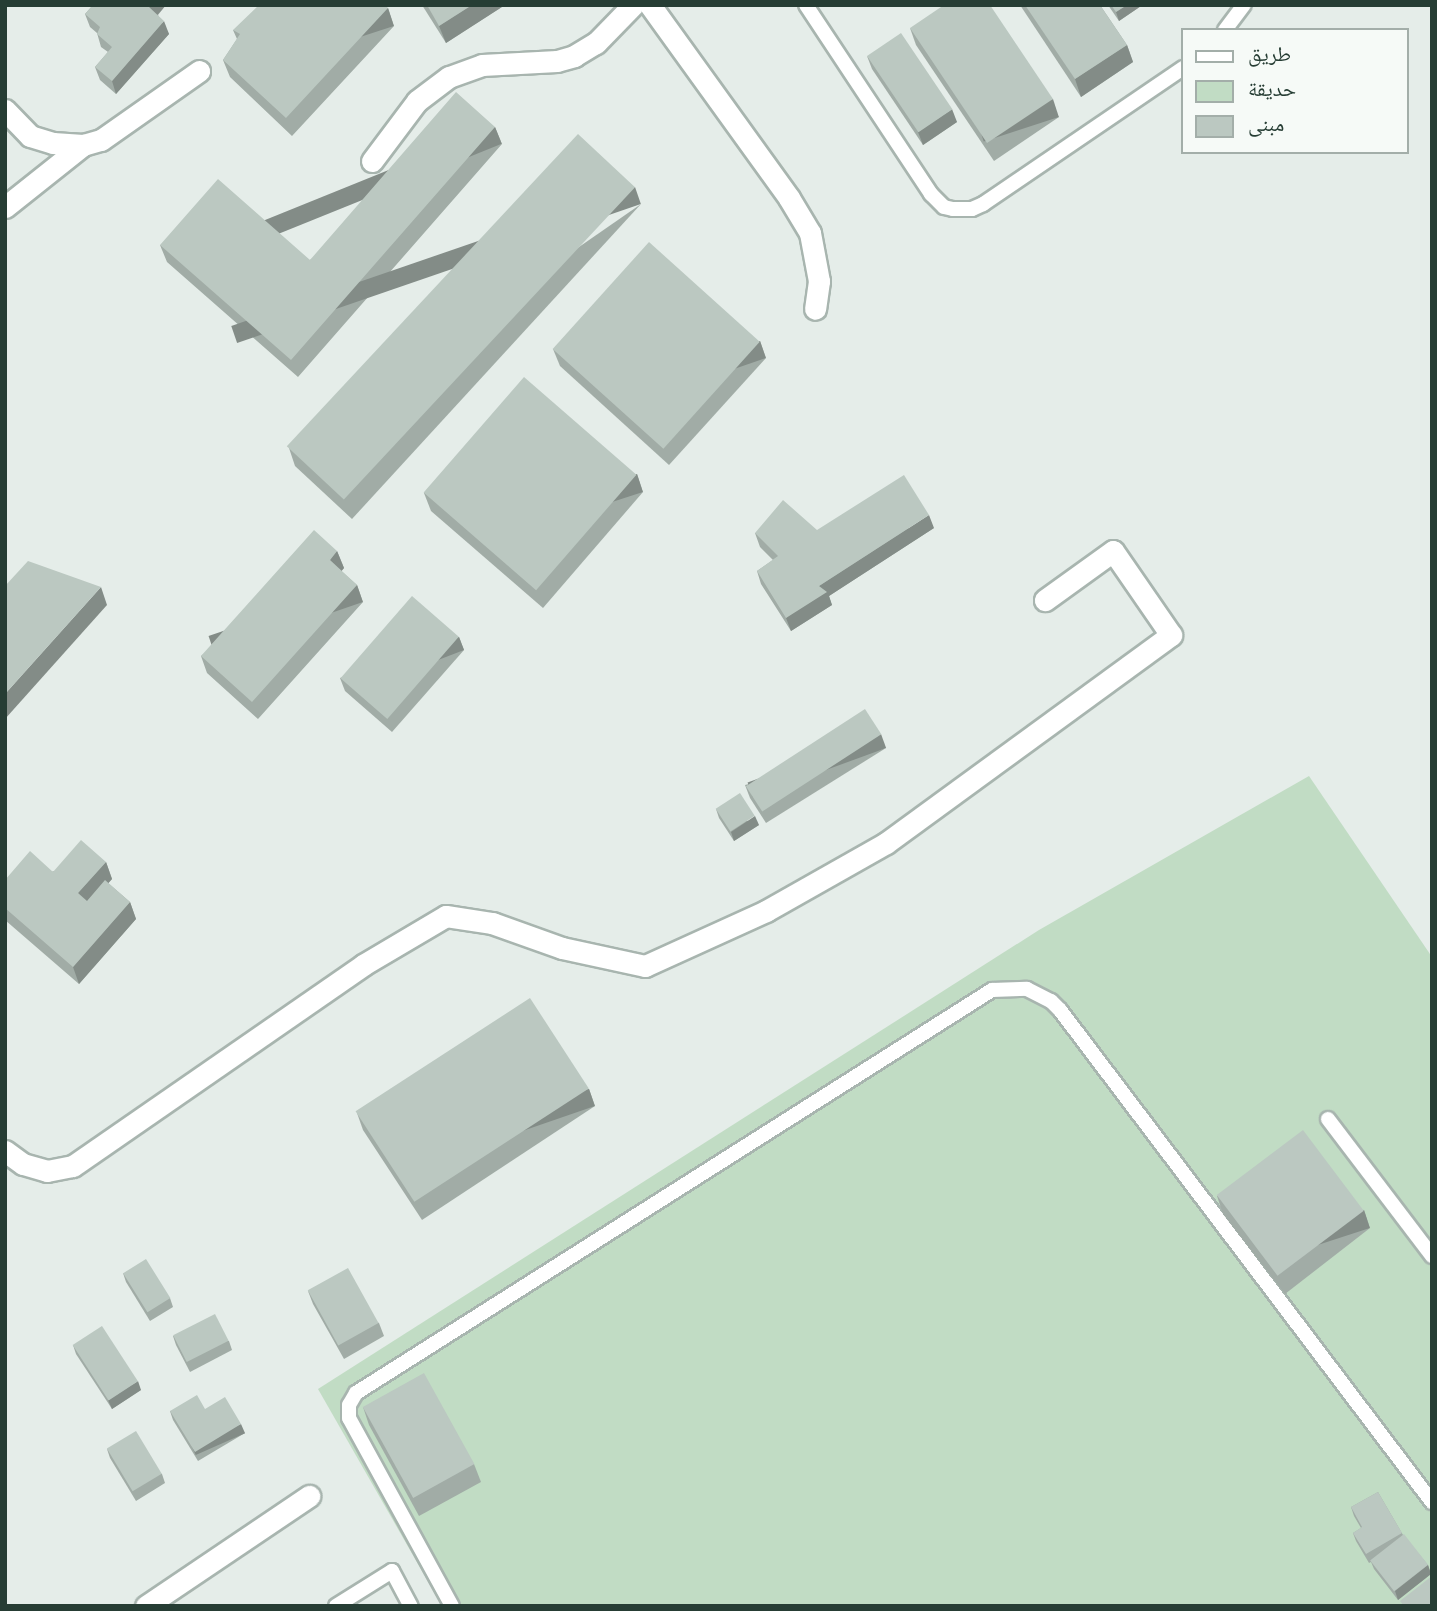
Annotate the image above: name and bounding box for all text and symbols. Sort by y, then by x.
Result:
legend [1182,28,1409,154]
text: طريق [1248,40,1291,68]
text: حديقة [1248,75,1296,103]
text: مبنى [1248,110,1284,138]

